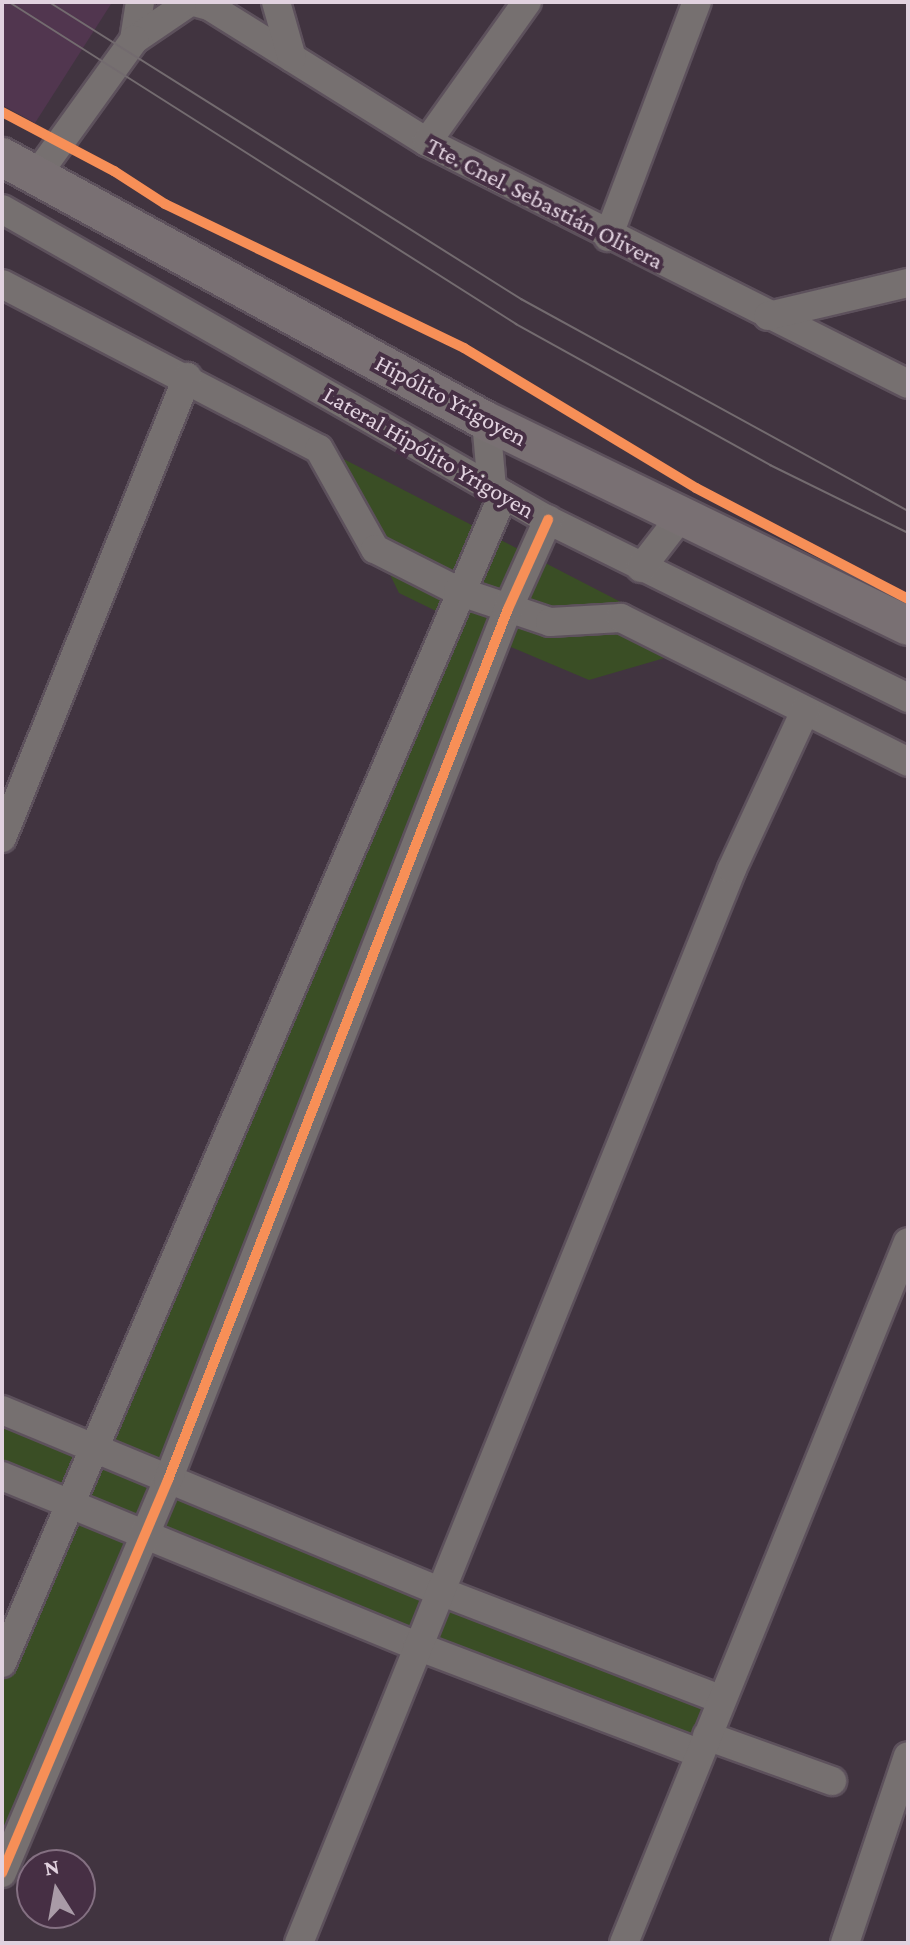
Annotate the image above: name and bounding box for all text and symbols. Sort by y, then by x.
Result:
street label: Tte. Cnel. Sebastián Olivera [422,131,668,275]
street label: Hipólito Yrigoyen [370,348,532,452]
street label: Lateral Hipólito Yrigoyen [318,380,540,524]
north arrow [16,1849,96,1929]
text: N [42,1853,61,1881]

